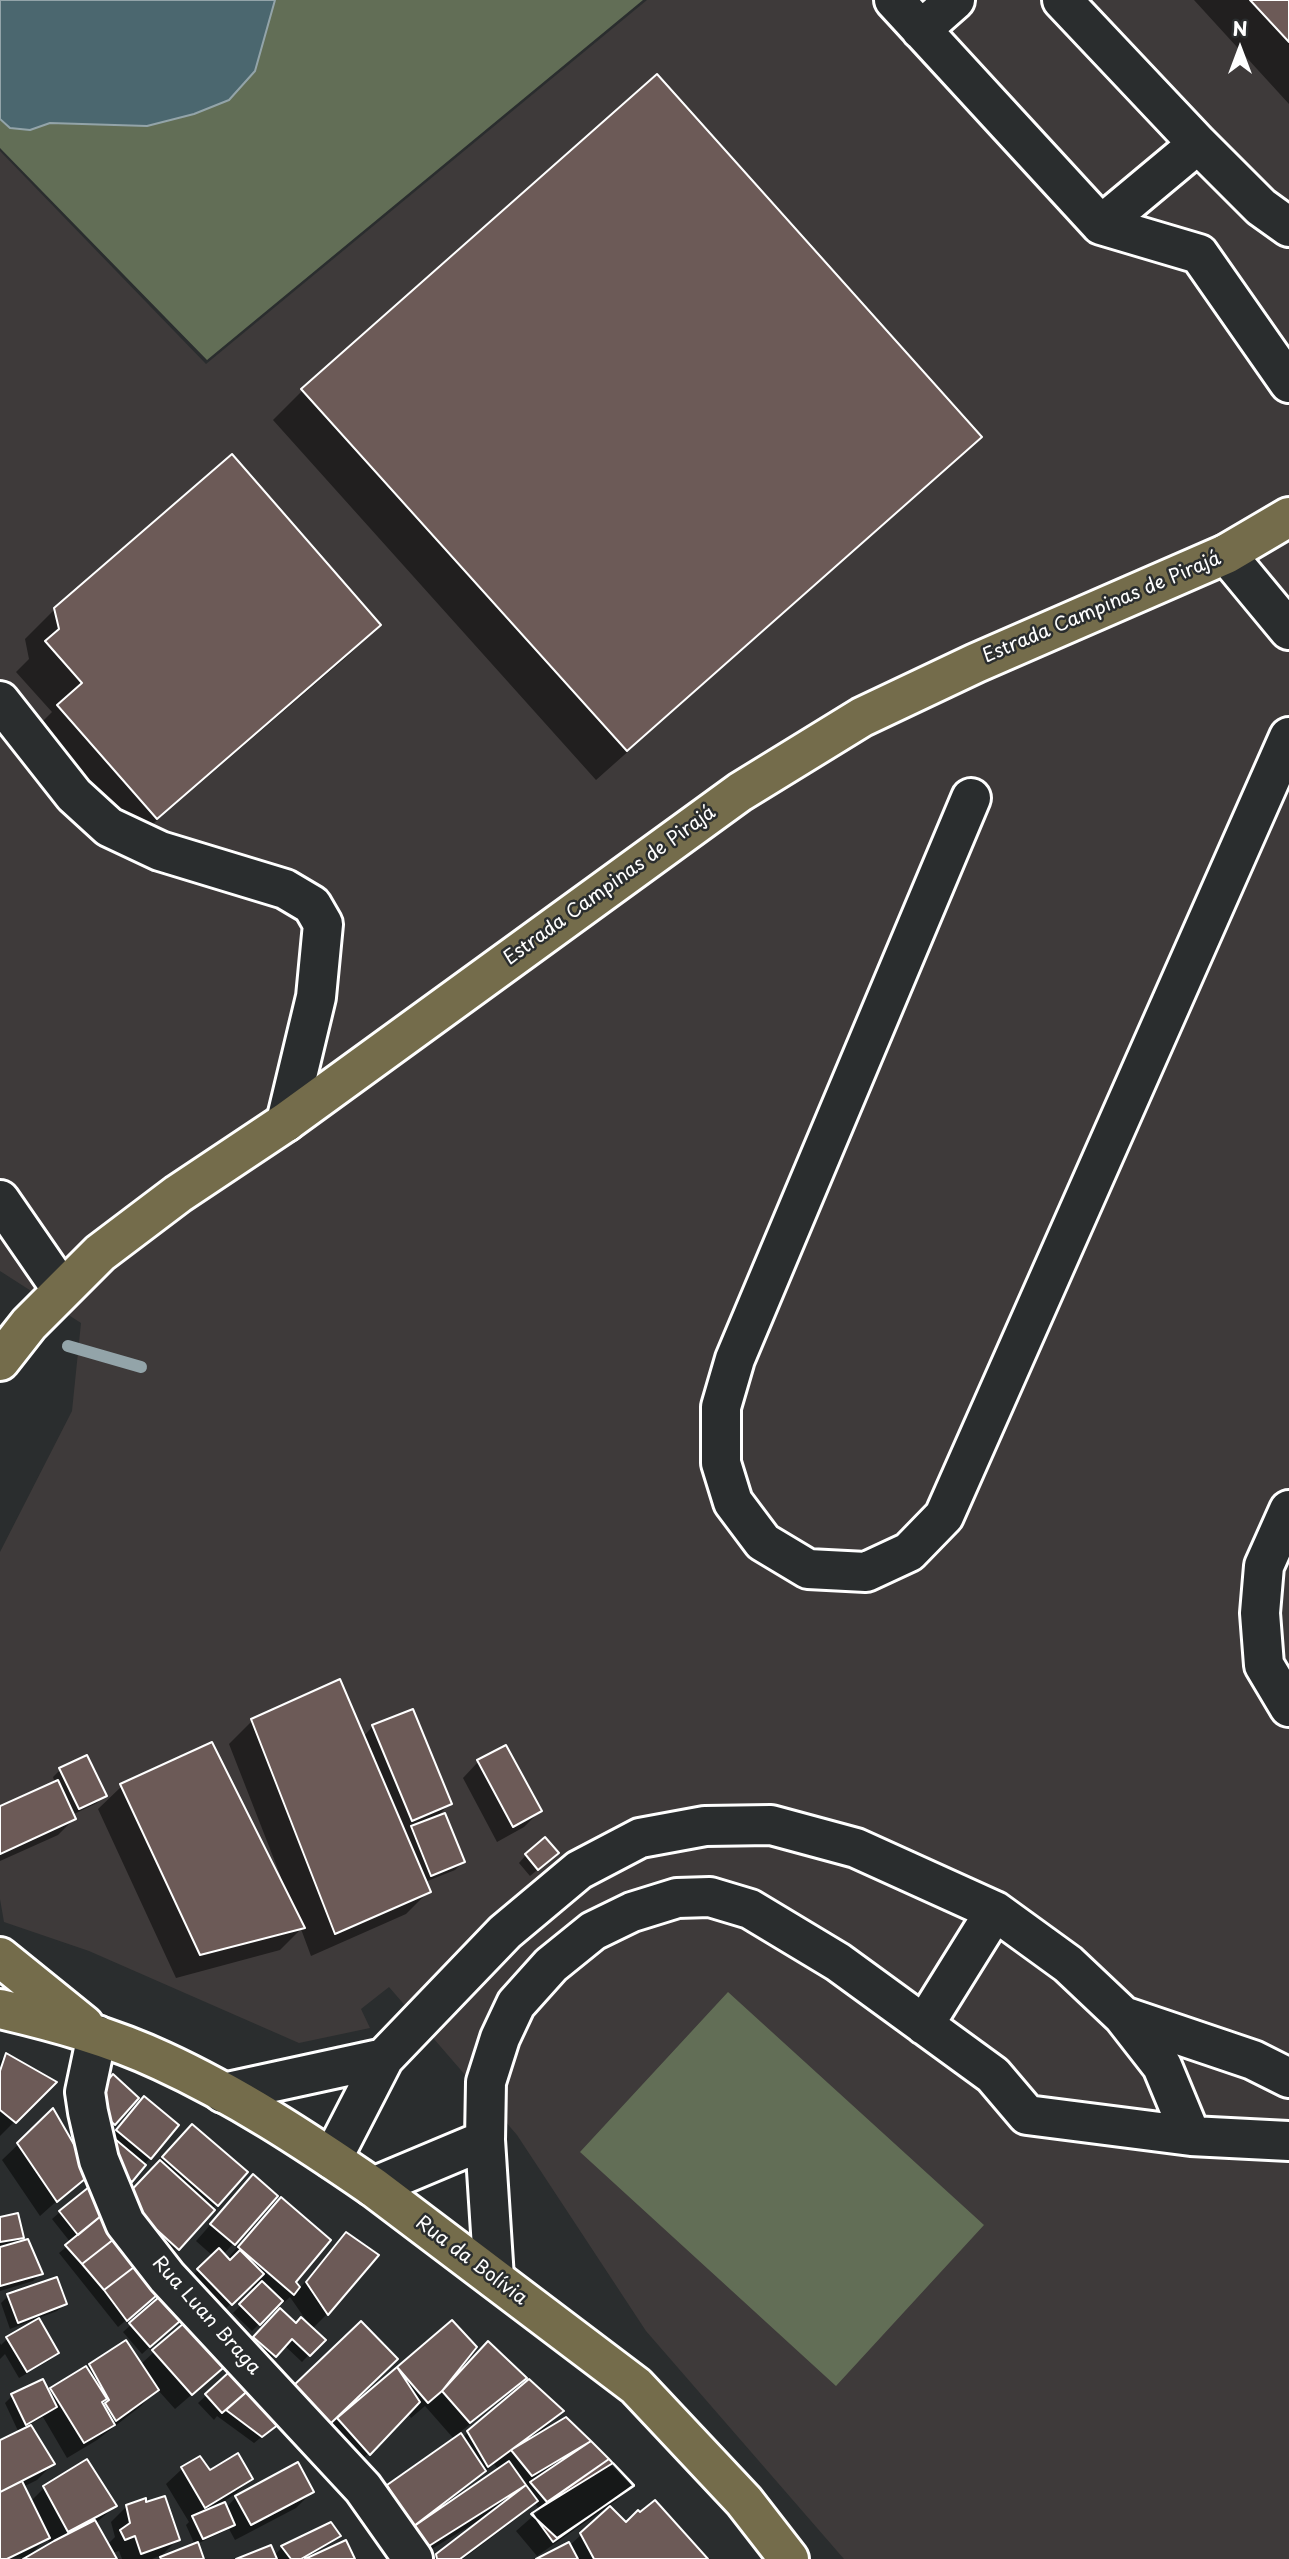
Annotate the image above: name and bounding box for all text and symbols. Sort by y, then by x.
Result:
north arrow [1205,14,1275,84]
text: N [1232,14,1248,42]
street label: Estrada Campinas de Pirajá [980,547,1224,669]
street label: Estrada Campinas de Pirajá [500,801,720,971]
street label: Rua da Bolívia [411,2212,531,2310]
street label: Rua Luan Braga [147,2252,265,2380]

